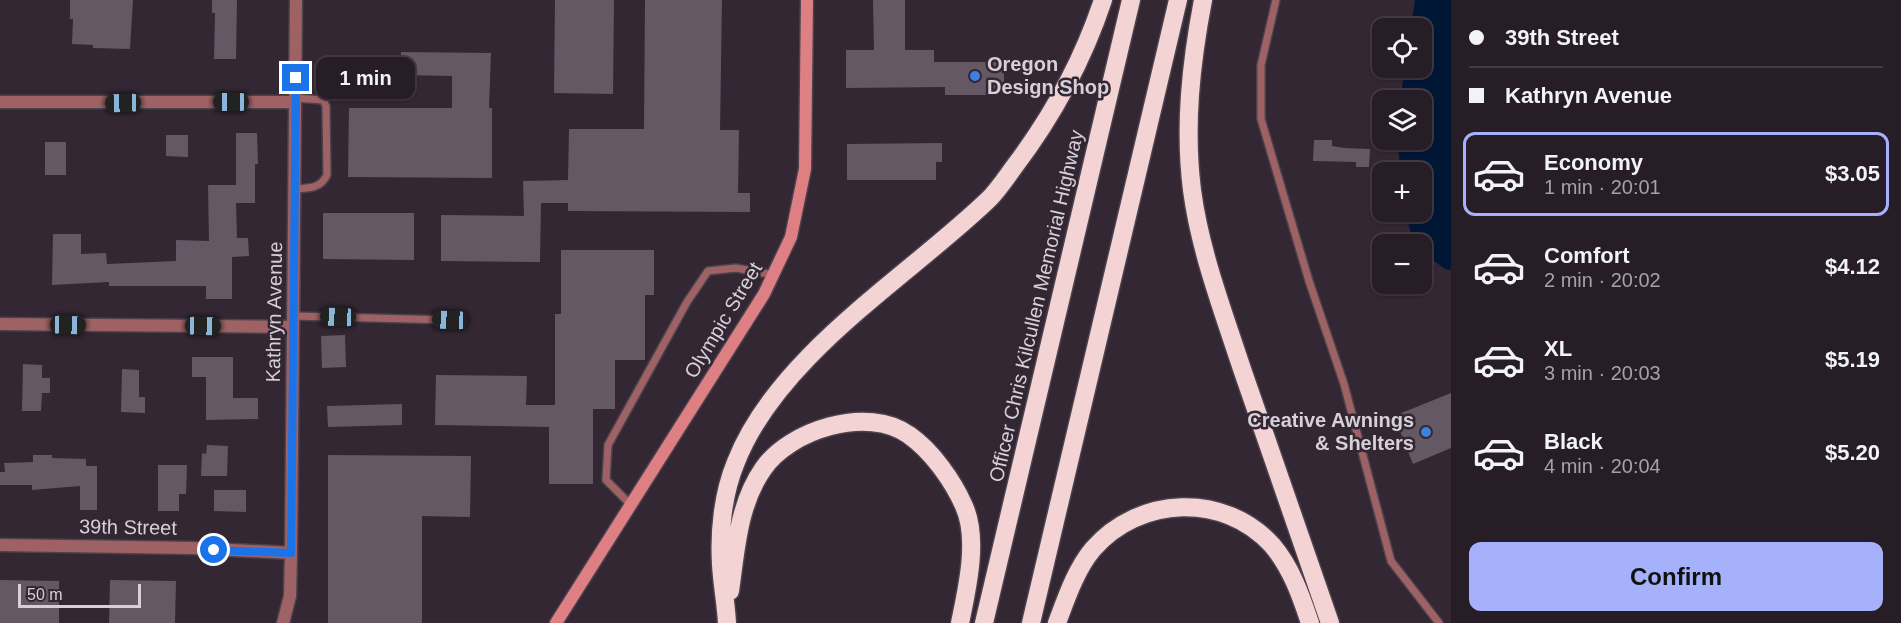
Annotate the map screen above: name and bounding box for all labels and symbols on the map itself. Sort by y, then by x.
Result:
place label: Oregon Design Shop [987,53,1109,98]
callout: 1 min [317,57,416,99]
route end [282,64,309,91]
marker: Oregon Design Shop [968,69,982,83]
car [213,93,249,111]
car [105,94,141,112]
street label: Officer Chris Kilcullen Memorial Highway [985,128,1087,484]
street label: Kathryn Avenue [262,241,286,383]
street label: Olympic Street [680,258,766,382]
car [320,307,356,327]
car [432,310,468,330]
car [50,316,86,334]
car [185,317,221,335]
place label: Creative Awnings & Shelters [1247,409,1414,454]
marker: Creative Awnings & Shelters [1419,425,1433,439]
street label: 39th Street [79,515,178,539]
route start [200,536,227,563]
scale bar [18,581,141,608]

